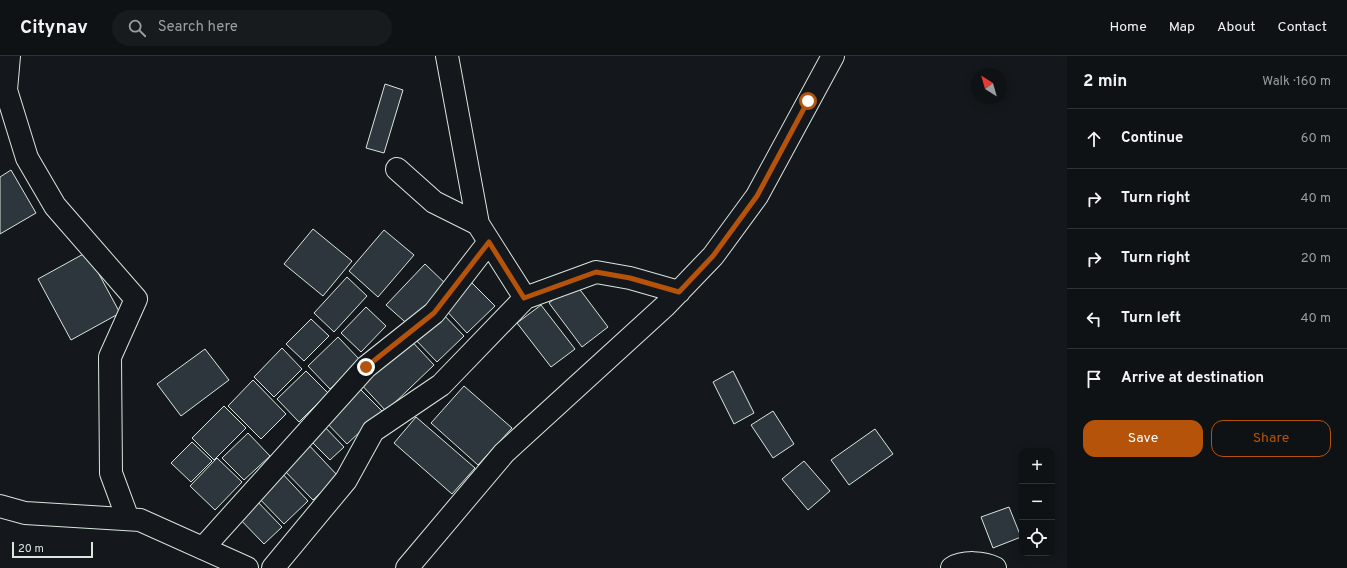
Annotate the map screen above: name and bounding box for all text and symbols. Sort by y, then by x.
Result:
search box [112,10,392,46]
text: Citynav [20,16,88,40]
icon: search [126,17,148,39]
text: Search here [158,18,238,37]
text: Home [1110,19,1147,36]
text: Map [1169,19,1195,36]
text: About [1217,19,1256,36]
text: Contact [1278,19,1327,36]
north arrow [971,68,1007,104]
text: 2 min [1083,71,1127,93]
text: Walk · 160 m [1262,74,1331,90]
route start [799,92,817,110]
icon: ahead [1083,128,1105,150]
text: Continue [1121,129,1183,148]
text: 60 m [1301,131,1331,147]
icon: right [1083,188,1105,210]
text: Turn right [1121,189,1190,208]
text: 40 m [1301,191,1331,207]
icon: right [1083,248,1105,270]
text: Turn right [1121,249,1190,268]
text: 20 m [1301,251,1331,267]
icon: left [1083,308,1105,330]
text: Turn left [1121,309,1181,328]
text: 40 m [1301,311,1331,327]
route end [357,358,375,376]
icon: arrive [1083,368,1105,390]
text: Arrive at destination [1121,369,1264,388]
button: Save [1083,420,1203,457]
button: Share [1211,420,1331,457]
map controls [1019,448,1055,556]
button: + [1019,448,1055,484]
button: − [1019,484,1055,520]
button: locate [1019,520,1055,556]
scale bar [12,540,93,559]
text: 20 m [18,542,44,556]

